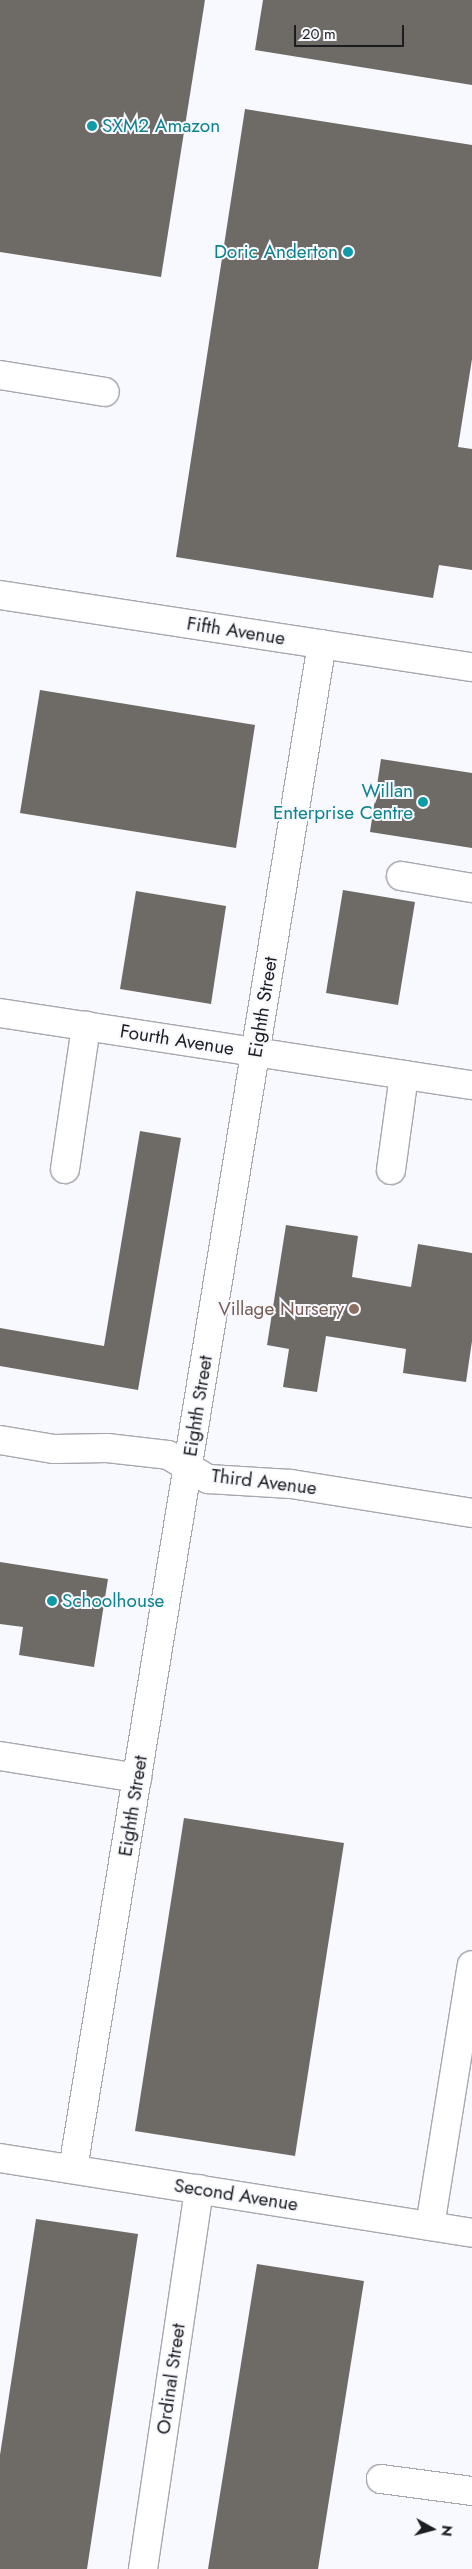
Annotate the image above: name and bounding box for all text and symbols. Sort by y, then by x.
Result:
scale bar [297,15,407,47]
text: 20 m [302,23,336,45]
place label: SXM2 Amazon [102,115,220,137]
marker: SXM2 Amazon [86,120,98,132]
place label: Doric Anderton [214,241,338,263]
marker: Doric Anderton [342,246,354,258]
street label: Fifth Avenue [185,612,287,650]
place label: Willan Enterprise Centre [273,780,413,824]
marker: Willan Enterprise Centre [417,796,429,808]
street label: Eighth Street [244,955,282,1059]
street label: Fourth Avenue [118,1020,236,1060]
place label: Village Nursery [218,1298,344,1320]
marker: Village Nursery [348,1303,360,1315]
street label: Eighth Street [179,1354,217,1458]
street label: Third Avenue [210,1464,318,1500]
place label: Schoolhouse [62,1590,164,1612]
marker: Schoolhouse [46,1595,58,1607]
street label: Eighth Street [114,1754,152,1858]
street label: Second Avenue [172,2174,300,2216]
street label: Ordinal Street [152,2322,190,2436]
north arrow [407,2504,457,2554]
text: N [436,2524,457,2538]

